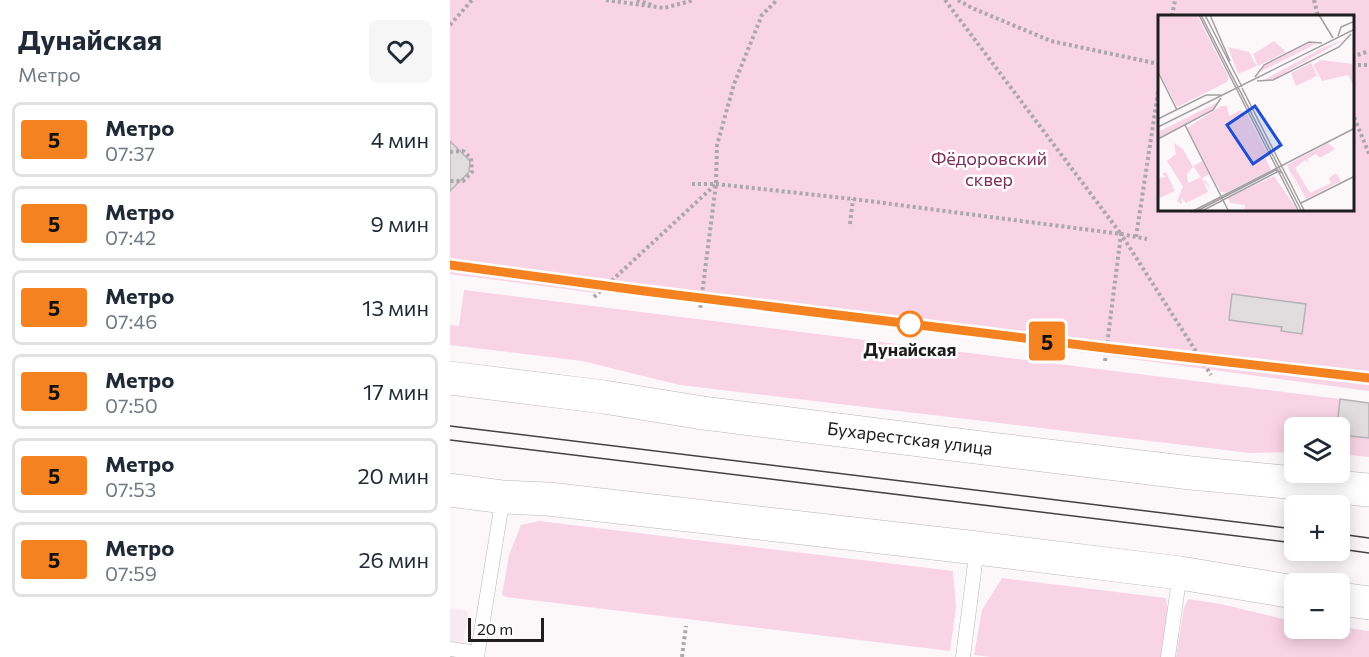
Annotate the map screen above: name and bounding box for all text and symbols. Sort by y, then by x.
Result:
inset map [1158,15,1354,212]
button: heart [369,20,432,83]
text: Дунайская [18,22,162,56]
text: Метро [18,62,81,86]
text: Метро [105,114,174,141]
text: 4 мин [371,126,429,153]
text: 5 [48,127,60,152]
text: 07:37 [105,141,155,165]
park label: Фёдоровский сквер [931,147,1047,190]
text: Метро [105,198,174,225]
text: 9 мин [371,210,429,237]
text: 5 [48,211,60,236]
text: 07:42 [105,225,156,249]
text: Метро [105,282,174,309]
text: 13 мин [362,294,429,321]
text: 5 [48,295,60,320]
text: 07:46 [105,309,157,333]
marker: Дунайская [897,311,923,337]
line badge: 5 [1028,322,1066,360]
text: 5 [1041,329,1053,354]
place label: Дунайская [864,338,956,360]
text: Метро [105,366,174,393]
text: 17 мин [363,378,429,405]
text: 5 [48,379,60,404]
text: 07:50 [105,393,158,417]
street label: Бухарестская улица [826,417,994,459]
map controls [1284,417,1350,639]
button: layers [1284,417,1350,483]
text: Метро [105,450,174,477]
text: 20 мин [357,462,429,489]
text: 5 [48,463,60,488]
text: 07:53 [105,477,156,501]
button: + [1284,495,1350,561]
text: Метро [105,534,174,561]
text: 26 мин [358,546,429,573]
text: 5 [48,547,60,572]
text: 07:59 [105,561,157,585]
button: − [1284,573,1350,639]
scale bar [468,615,544,642]
text: 20 m [477,619,513,638]

